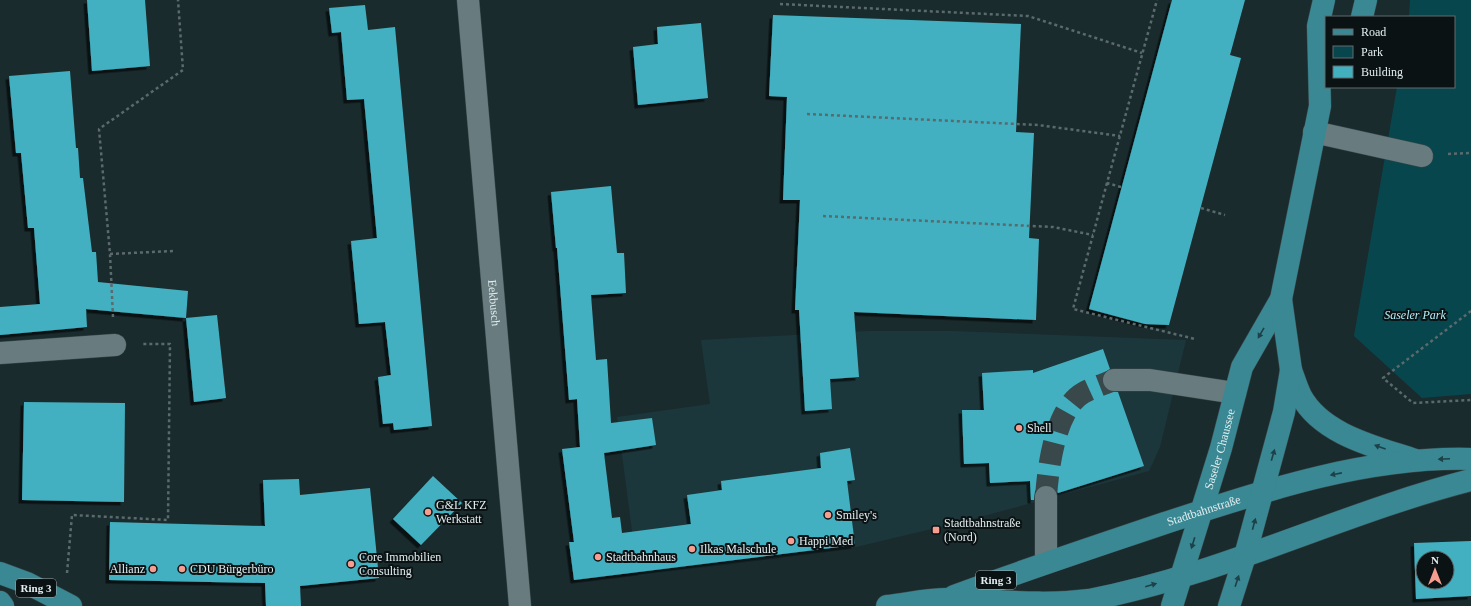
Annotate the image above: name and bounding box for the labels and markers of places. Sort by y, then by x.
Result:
place label: Shell [1027,421,1052,435]
marker: Shell [1014,423,1024,433]
place label: G&L KFZ Werkstatt [436,498,487,526]
marker: G&L KFZ Werkstatt [423,507,433,517]
place label: Smiley's [836,508,877,522]
marker: Smiley's [823,510,833,520]
place label: Stadtbahnstraße (Nord) [944,516,1021,544]
marker: Stadtbahnstraße (Nord) [931,525,941,535]
place label: Happi Med [799,534,853,548]
marker: Happi Med [786,536,796,546]
place label: Ilkas Malschule [700,542,776,556]
marker: Ilkas Malschule [687,544,697,554]
place label: Core Immobilien Consulting [359,550,441,578]
place label: Stadtbahnhaus [606,550,676,564]
marker: Stadtbahnhaus [593,552,603,562]
marker: Core Immobilien Consulting [346,559,356,569]
place label: Allianz [110,562,145,576]
place label: CDU Bürgerbüro [190,562,273,576]
marker: Allianz [148,564,158,574]
marker: CDU Bürgerbüro [177,564,187,574]

